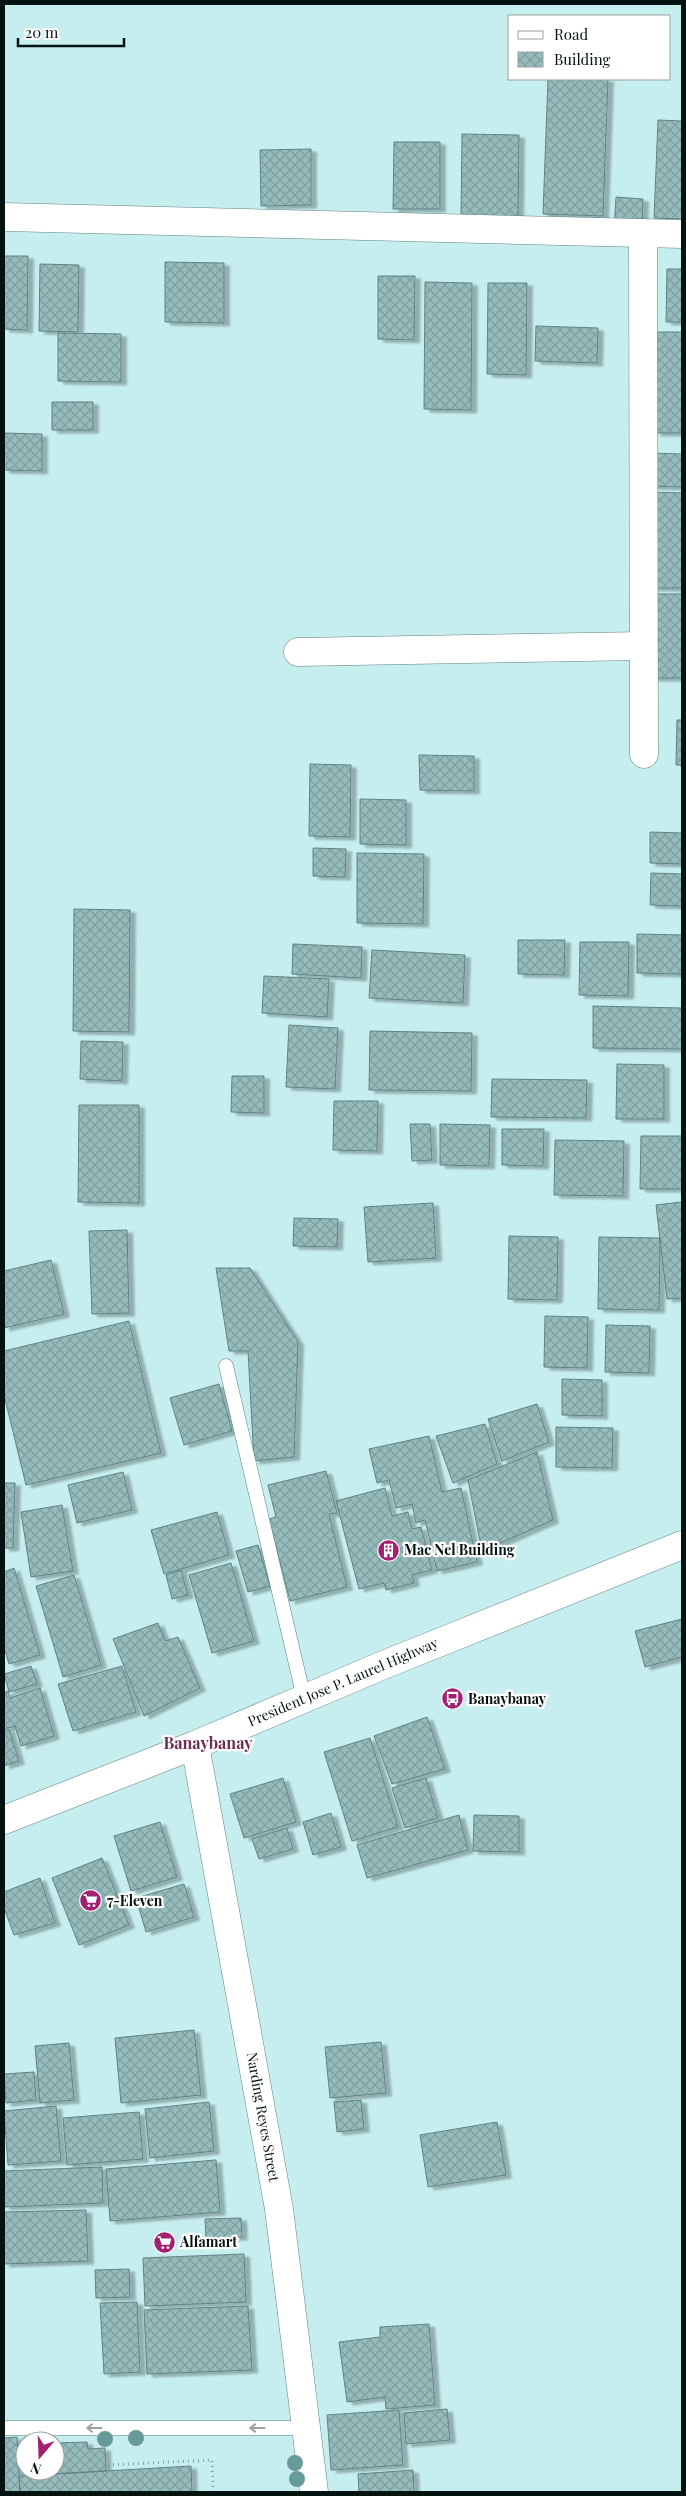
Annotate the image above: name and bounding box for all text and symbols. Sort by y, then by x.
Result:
scale bar [18,15,124,47]
legend [508,15,671,80]
text: 20 m [25,22,59,42]
text: Road [554,24,588,44]
text: Building [554,49,611,69]
building icon: Mac Nel Building [376,1538,400,1562]
place label: Mac Nel Building [404,1540,515,1559]
street label: President Jose P. Laurel Highway [245,1633,441,1730]
bus stop icon: Banaybanay [440,1687,464,1711]
place label: Banaybanay [468,1689,547,1708]
district label: Banaybanay [163,1732,253,1753]
supermarket icon: 7-Eleven [79,1889,103,1913]
place label: 7-Eleven [107,1891,163,1910]
street label: Narding Reyes Street [243,2051,284,2184]
supermarket icon: Alfamart [152,2230,176,2254]
place label: Alfamart [179,2232,237,2251]
one-way arrow [86,2423,102,2433]
one-way arrow [249,2423,265,2433]
north arrow [15,2431,65,2481]
text: N [28,2458,43,2479]

